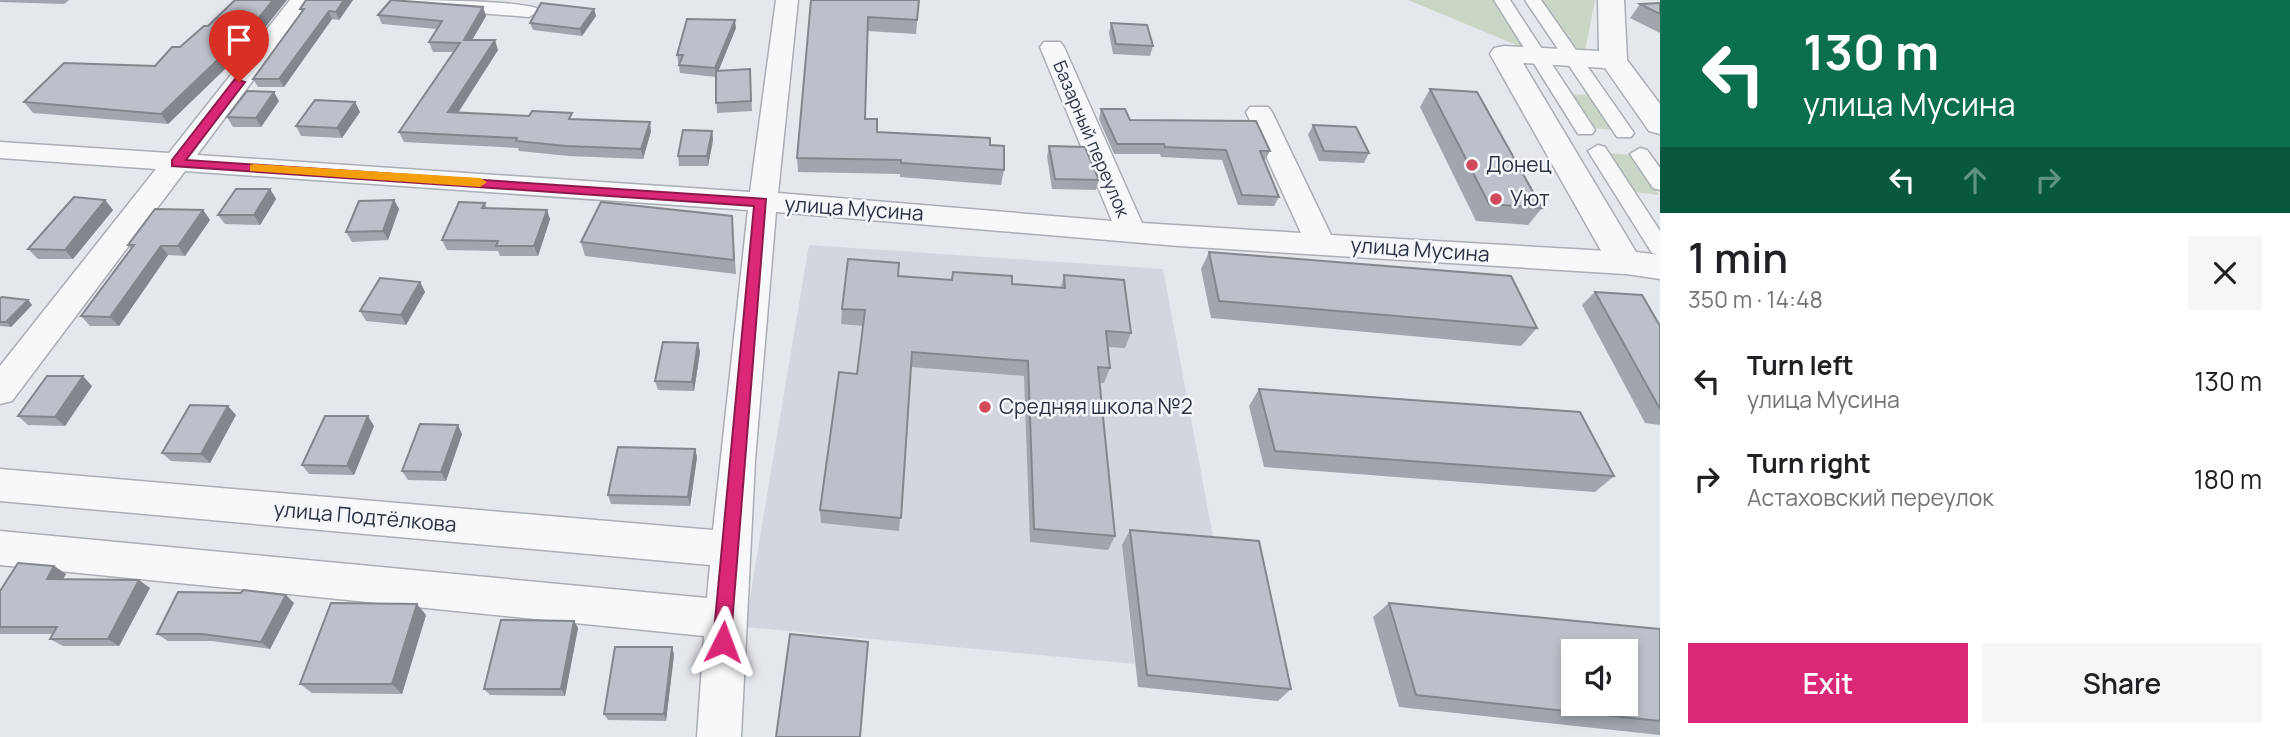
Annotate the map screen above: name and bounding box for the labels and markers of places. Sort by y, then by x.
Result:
pin [209,10,269,82]
place label: Донец [1486,150,1552,178]
marker: Донец [1464,157,1480,173]
place label: Уют [1510,184,1550,212]
marker: Уют [1488,191,1504,207]
place label: Средняя школа №2 [999,392,1193,420]
marker: Средняя школа №2 [977,399,993,415]

